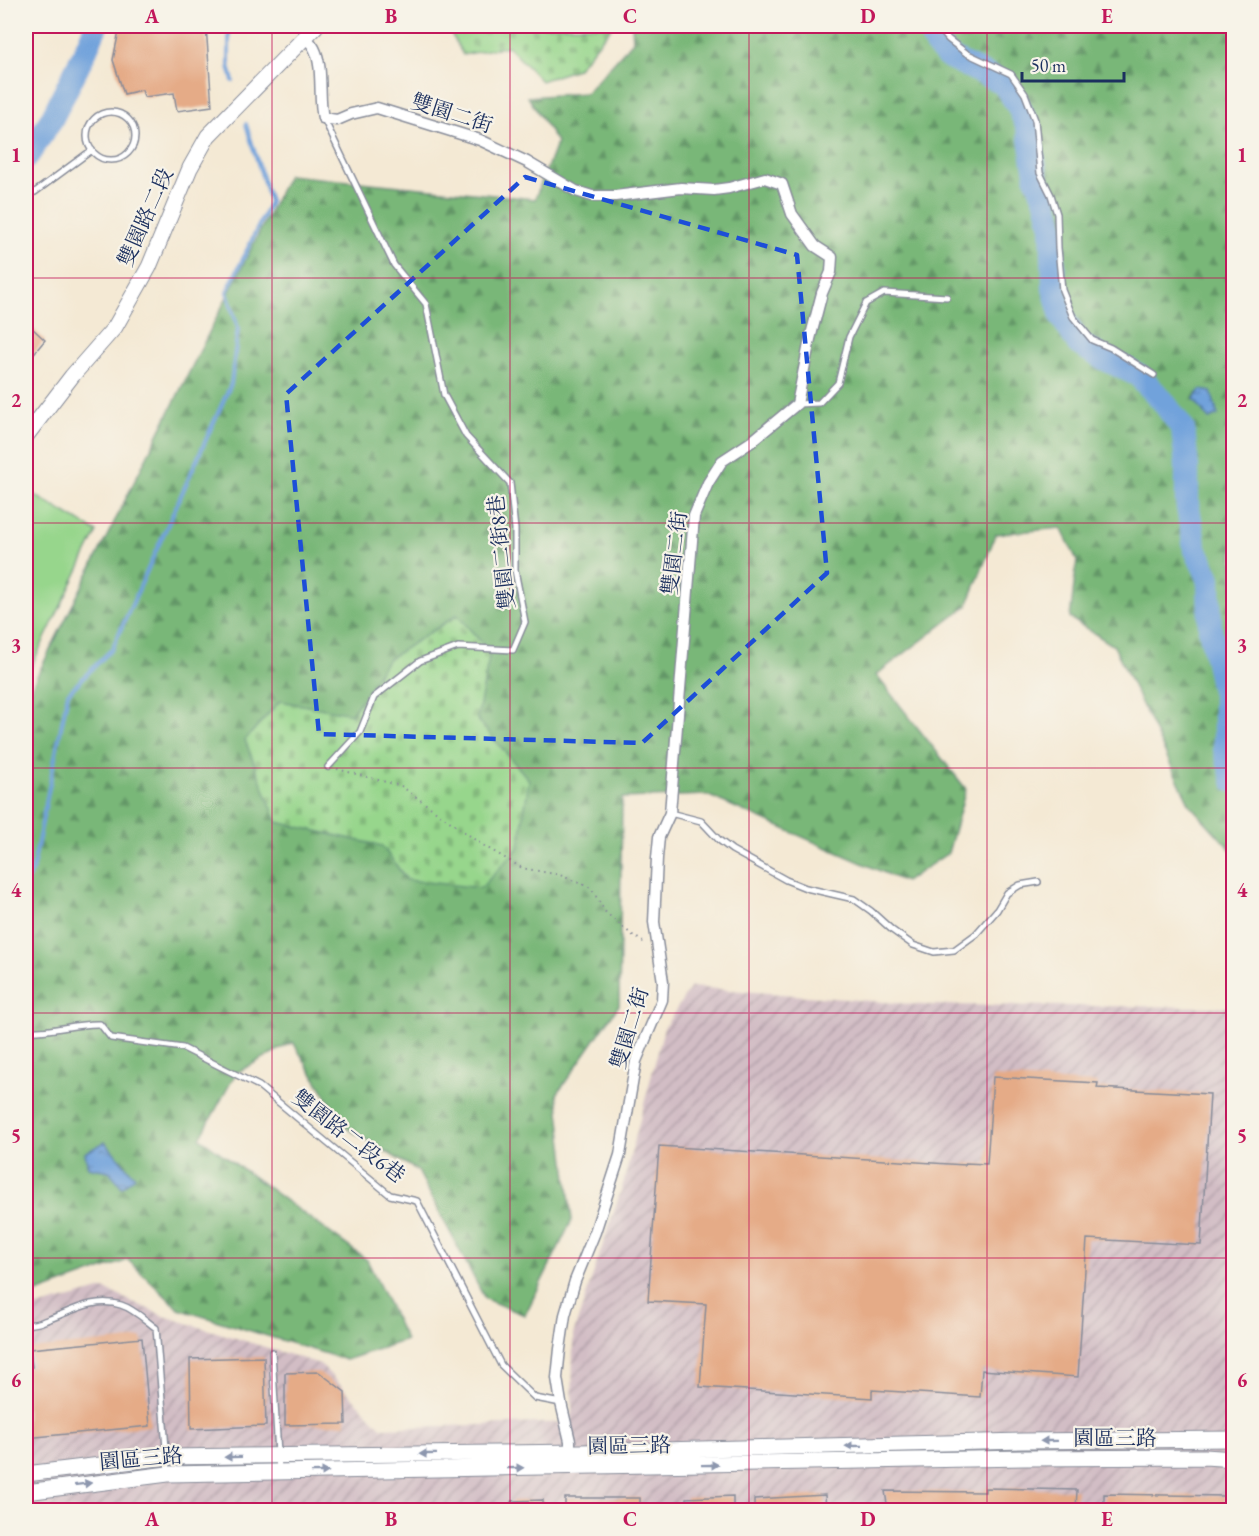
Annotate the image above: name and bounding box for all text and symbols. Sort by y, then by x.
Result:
text: A [144,3,160,29]
text: B [385,3,397,29]
text: C [623,3,637,29]
text: D [860,3,876,29]
text: E [1101,3,1113,29]
scale bar [1022,45,1124,83]
text: 50 m [1031,54,1066,77]
street label: 雙園二街 [408,87,496,139]
text: 1 [11,142,21,168]
text: 1 [1237,142,1247,168]
street label: 雙園路二段 [111,164,179,270]
text: 2 [11,387,22,413]
text: 2 [1237,387,1248,413]
street label: 雙園二街8巷 [482,493,520,611]
street label: 雙園二街 [655,510,693,596]
text: 3 [11,632,21,658]
text: 3 [1237,632,1247,658]
text: 4 [11,877,22,903]
text: 4 [1237,877,1248,903]
street label: 雙園二街 [604,984,654,1072]
street label: 雙園路二段6巷 [287,1083,411,1189]
text: 5 [11,1122,21,1148]
text: 5 [1237,1122,1247,1148]
text: 6 [11,1367,22,1393]
text: 6 [1237,1367,1248,1393]
street label: 園區三路 [1073,1424,1157,1451]
street label: 園區三路 [587,1431,671,1459]
one-way arrow [1040,1436,1059,1446]
street label: 園區三路 [98,1441,184,1475]
one-way arrow [845,1441,864,1450]
one-way arrow [419,1449,438,1459]
one-way arrow [224,1452,243,1461]
one-way arrow [700,1460,719,1470]
one-way arrow [505,1463,524,1473]
one-way arrow [310,1467,329,1477]
one-way arrow [74,1480,93,1489]
text: A [144,1506,160,1532]
text: B [385,1506,397,1532]
text: C [623,1506,637,1532]
text: D [860,1506,876,1532]
text: E [1101,1506,1113,1532]

